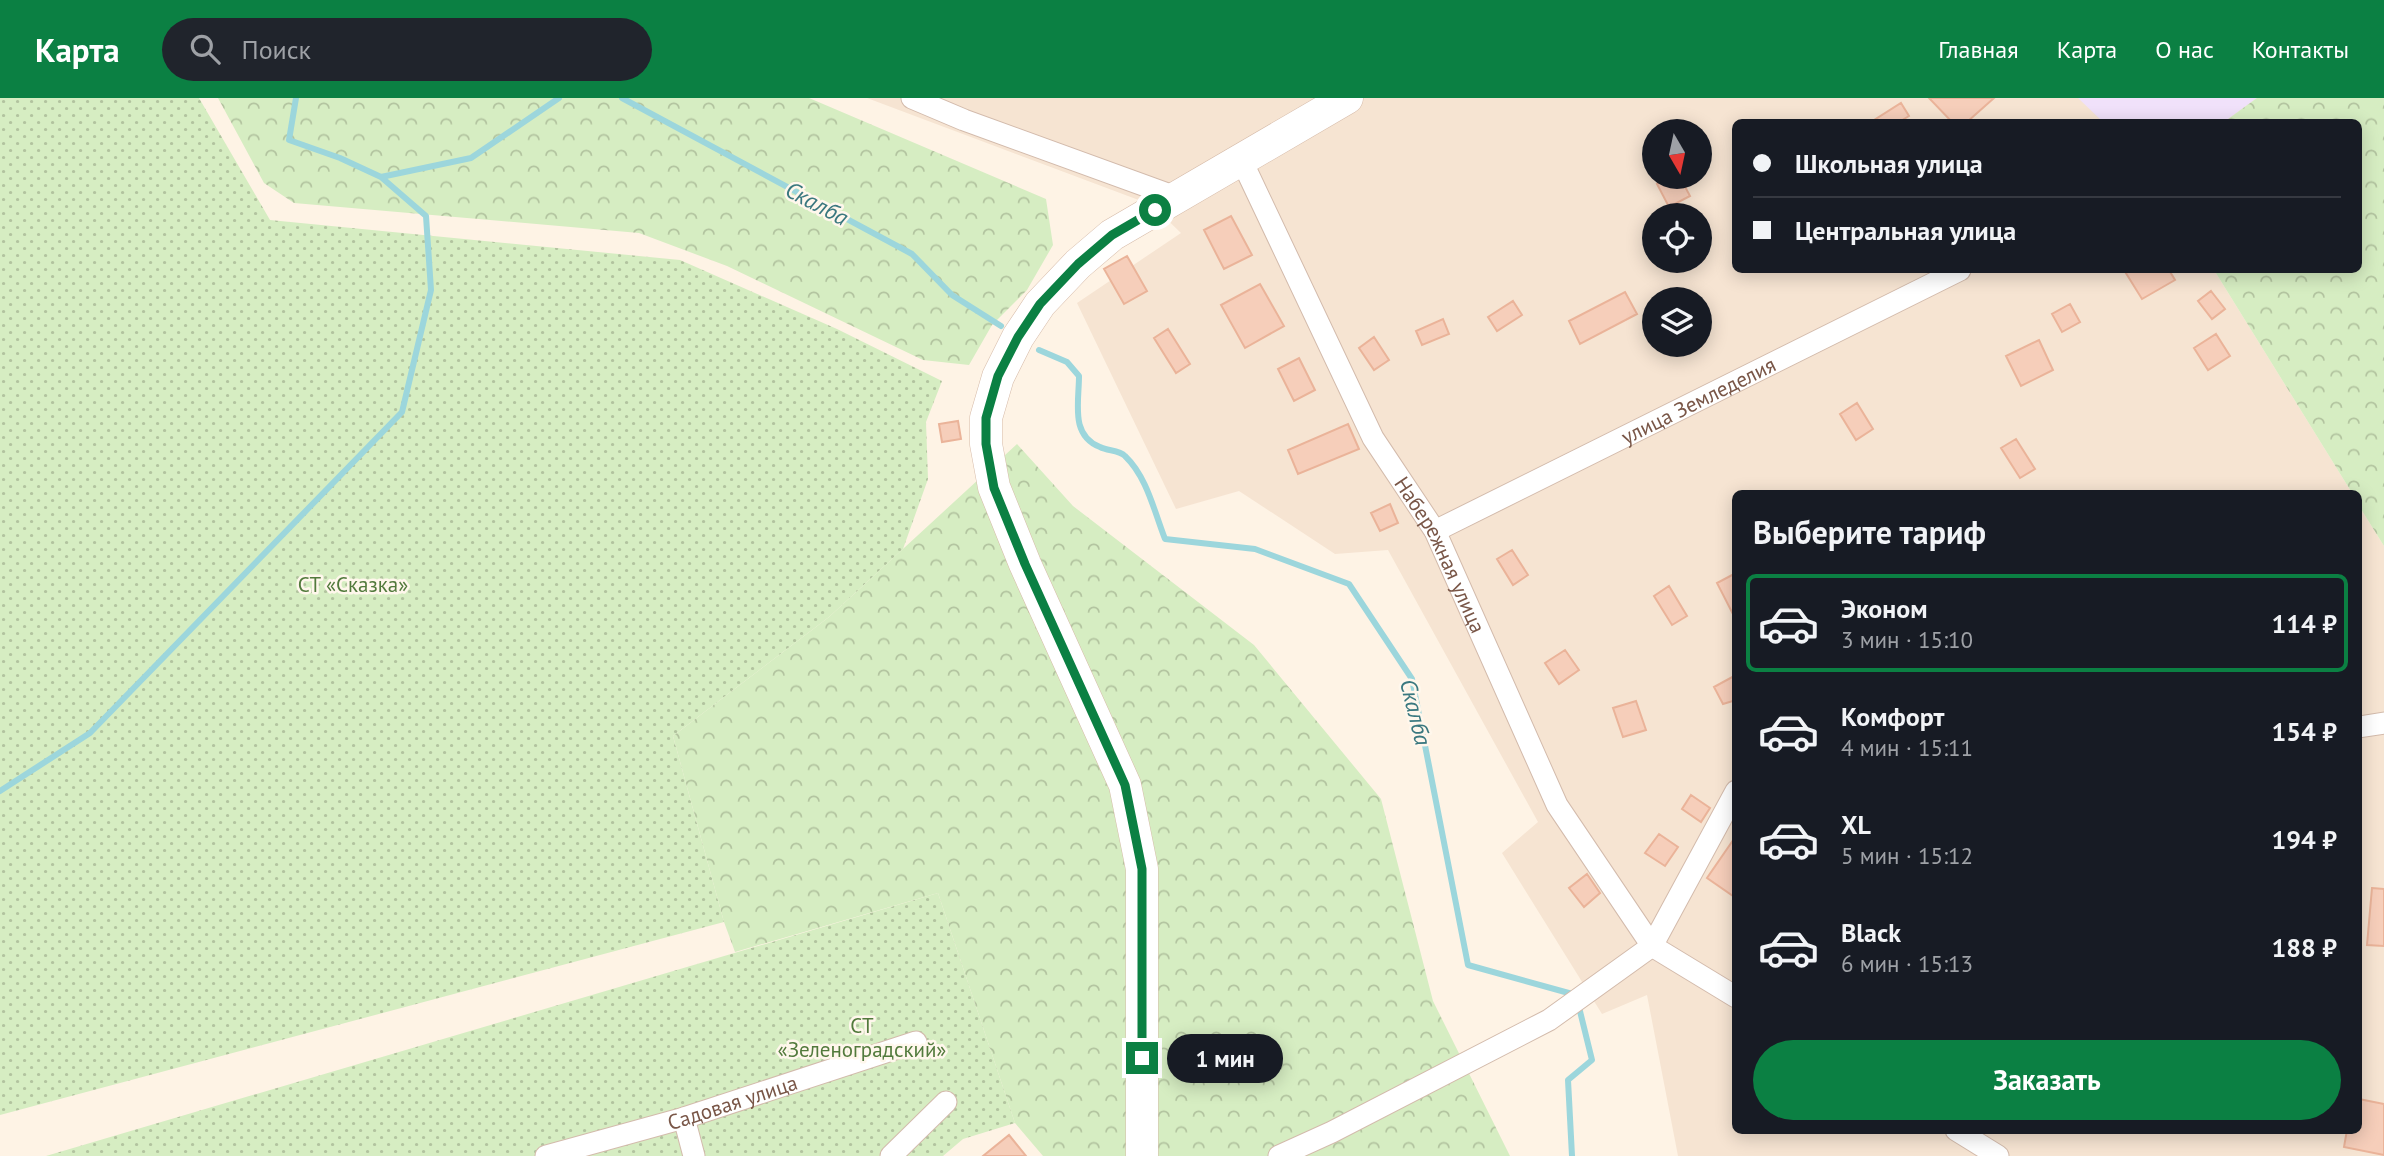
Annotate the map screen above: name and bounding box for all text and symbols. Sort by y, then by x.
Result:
search box [162,18,652,81]
text: Карта [35,28,120,71]
icon: search [186,30,224,68]
text: Поиск [242,33,311,66]
text: Главная [1938,34,2019,65]
text: Карта [2057,34,2117,65]
text: О нас [2155,34,2214,65]
text: Контакты [2252,34,2349,65]
north arrow [1642,119,1712,189]
map controls [1642,119,1712,357]
text: Школьная улица [1795,147,1983,180]
water label: Скалба [781,174,853,232]
route start [1139,194,1171,226]
button: locate [1642,203,1712,273]
text: Центральная улица [1795,214,2016,247]
button: layers [1642,287,1712,357]
street label: улица Земледелия [1617,350,1780,450]
street label: Набережная улица [1389,471,1492,637]
text: Выберите тариф [1753,511,1986,553]
park label: СТ «Сказка» [298,571,408,598]
icon: car [1757,592,1820,655]
text: Эконом [1841,592,1928,625]
text: 114 ₽ [2271,607,2337,640]
text: 3 мин · 15:10 [1841,625,1973,654]
water label: Скалба [1394,676,1438,748]
icon: car [1757,700,1820,763]
text: Комфорт [1841,700,1944,733]
text: 154 ₽ [2271,715,2337,748]
text: 4 мин · 15:11 [1841,733,1973,762]
icon: car [1757,808,1820,871]
text: XL [1841,808,1871,841]
text: 194 ₽ [2271,823,2337,856]
text: 5 мин · 15:12 [1841,841,1973,870]
icon: car [1757,916,1820,979]
text: Black [1841,916,1901,949]
text: 188 ₽ [2271,931,2337,964]
text: 6 мин · 15:13 [1841,949,1973,978]
park label: СТ «Зеленоградский» [778,1012,946,1063]
callout: 1 мин [1166,1034,1282,1082]
button: Заказать [1753,1040,2341,1120]
route end [1126,1042,1158,1074]
text: 1 мин [1195,1044,1255,1073]
street label: Садовая улица [664,1068,801,1135]

